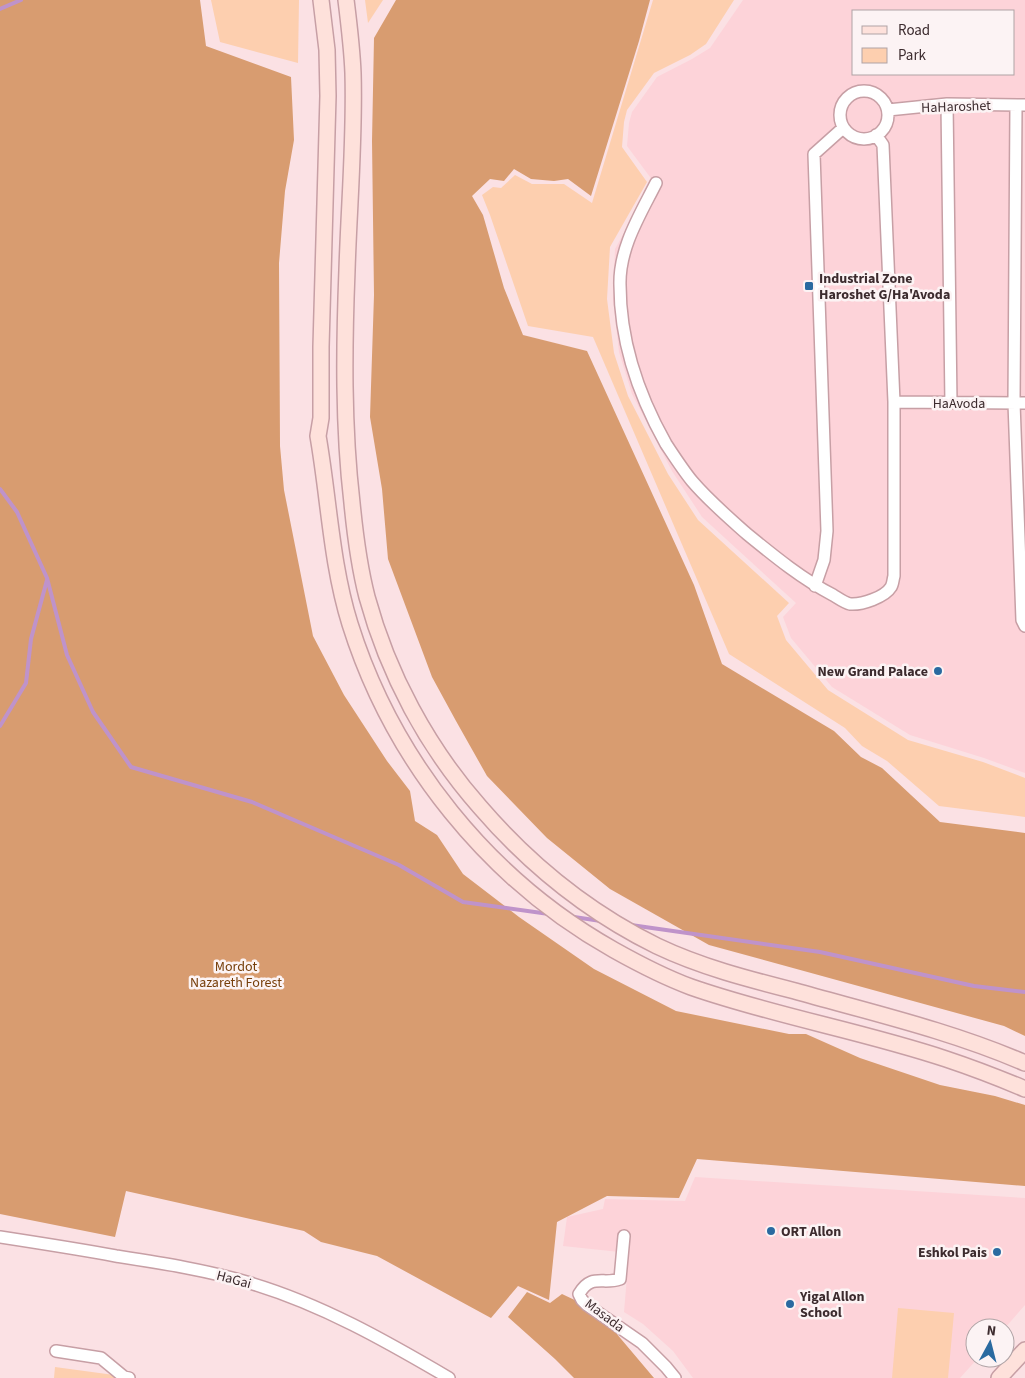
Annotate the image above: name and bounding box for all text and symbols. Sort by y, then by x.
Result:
legend [852,10,1015,75]
text: Road [898,20,930,41]
text: Park [898,45,927,66]
street label: HaHaroshet [921,96,991,118]
place label: Industrial Zone Haroshet G/Ha'Avoda [819,269,950,305]
marker: Industrial Zone Haroshet G/Ha'Avoda [803,280,815,292]
street label: HaAvoda [933,394,985,414]
place label: New Grand Palace [817,662,928,682]
marker: New Grand Palace [932,665,944,677]
park label: Mordot Nazareth Forest [190,957,282,993]
place label: ORT Allon [781,1222,841,1242]
marker: ORT Allon [765,1225,777,1237]
place label: Eshkol Pais [918,1243,987,1263]
marker: Eshkol Pais [991,1246,1003,1258]
street label: HaGai [214,1266,253,1294]
place label: Yigal Allon School [799,1287,864,1323]
street label: Masada [580,1294,628,1337]
marker: Yigal Allon School [784,1298,796,1310]
north arrow [965,1318,1015,1368]
text: N [986,1321,997,1342]

